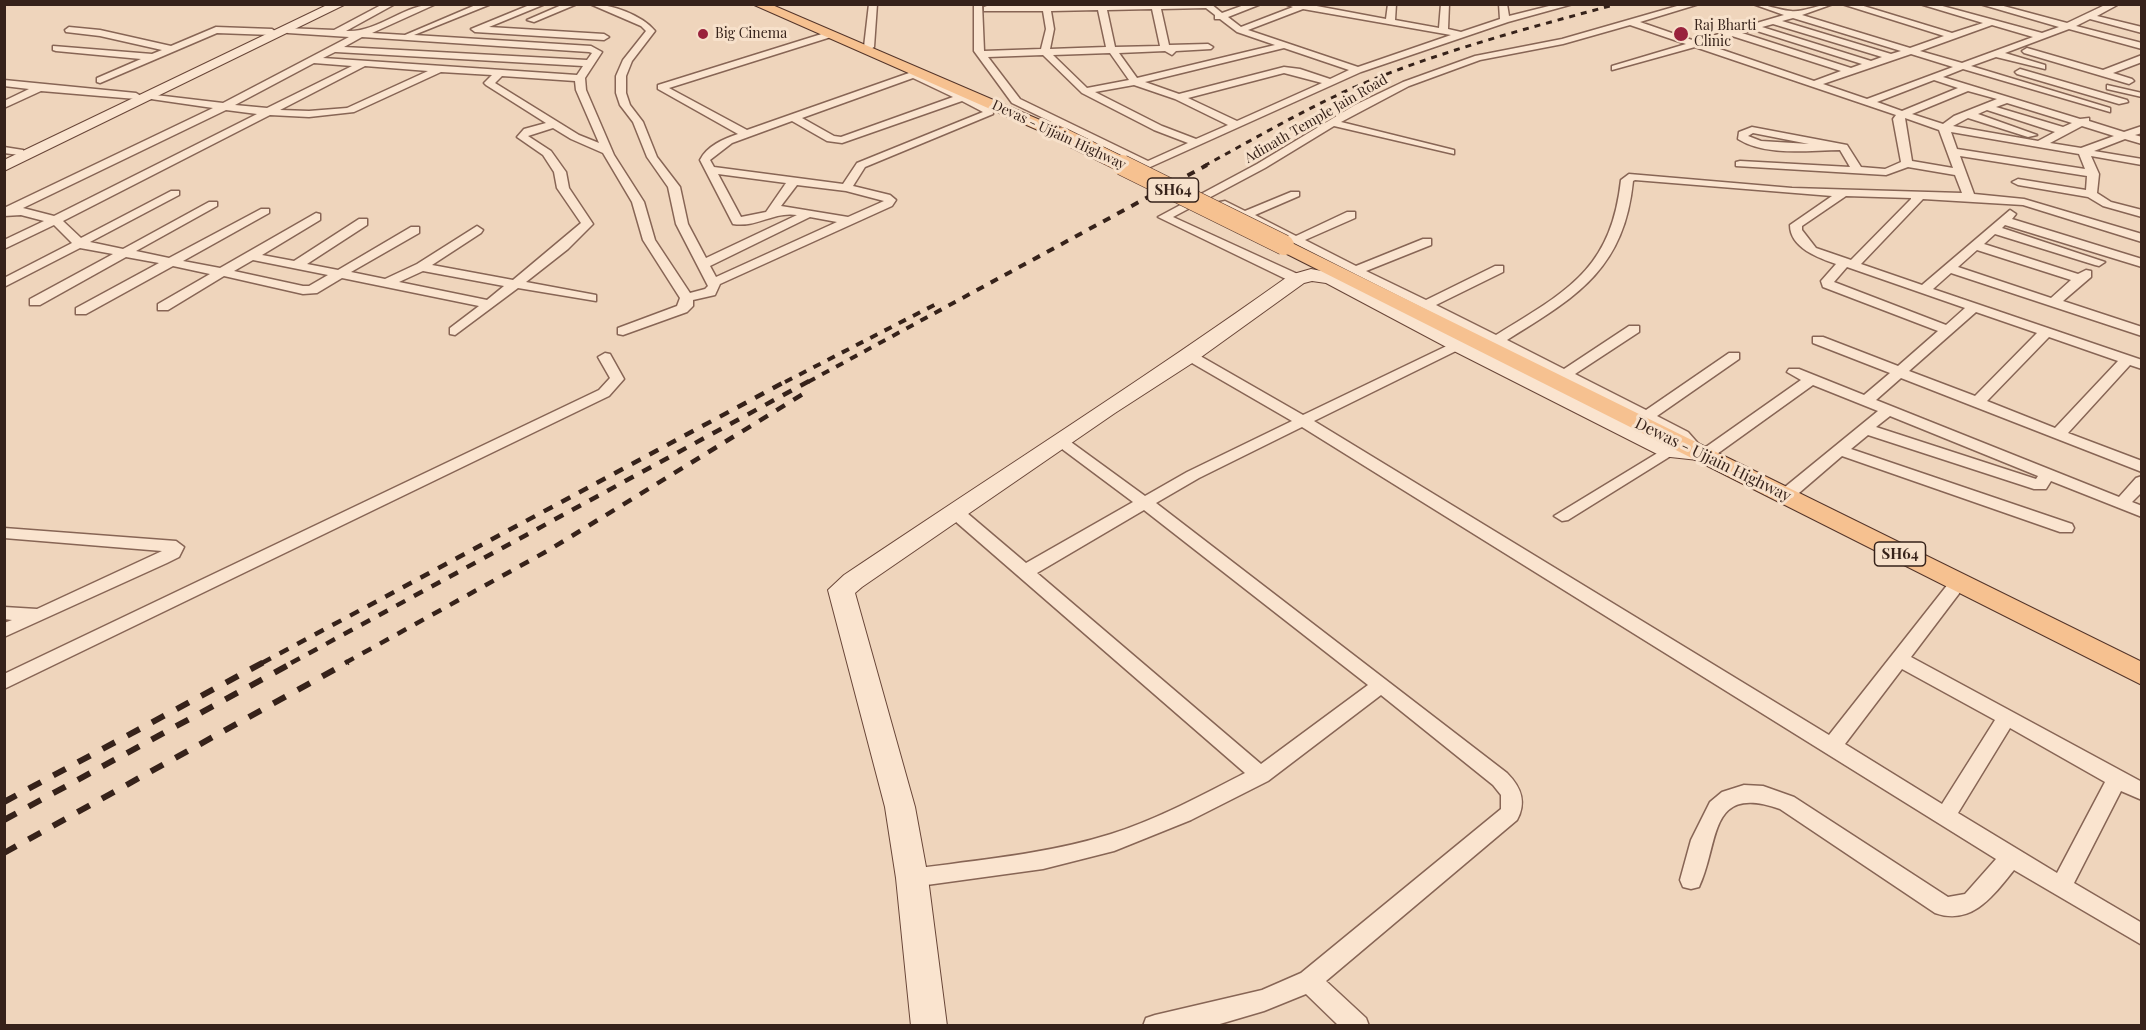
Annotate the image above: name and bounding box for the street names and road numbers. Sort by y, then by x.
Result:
street label: Adinath Temple Jain Road [1242,71,1390,167]
street label: Devas - Ujjain Highway [989,97,1129,173]
road number: SH64 [1148,178,1198,202]
street label: Dewas - Ujjain Highway [1632,414,1794,506]
road number: SH64 [1874,542,1926,566]

